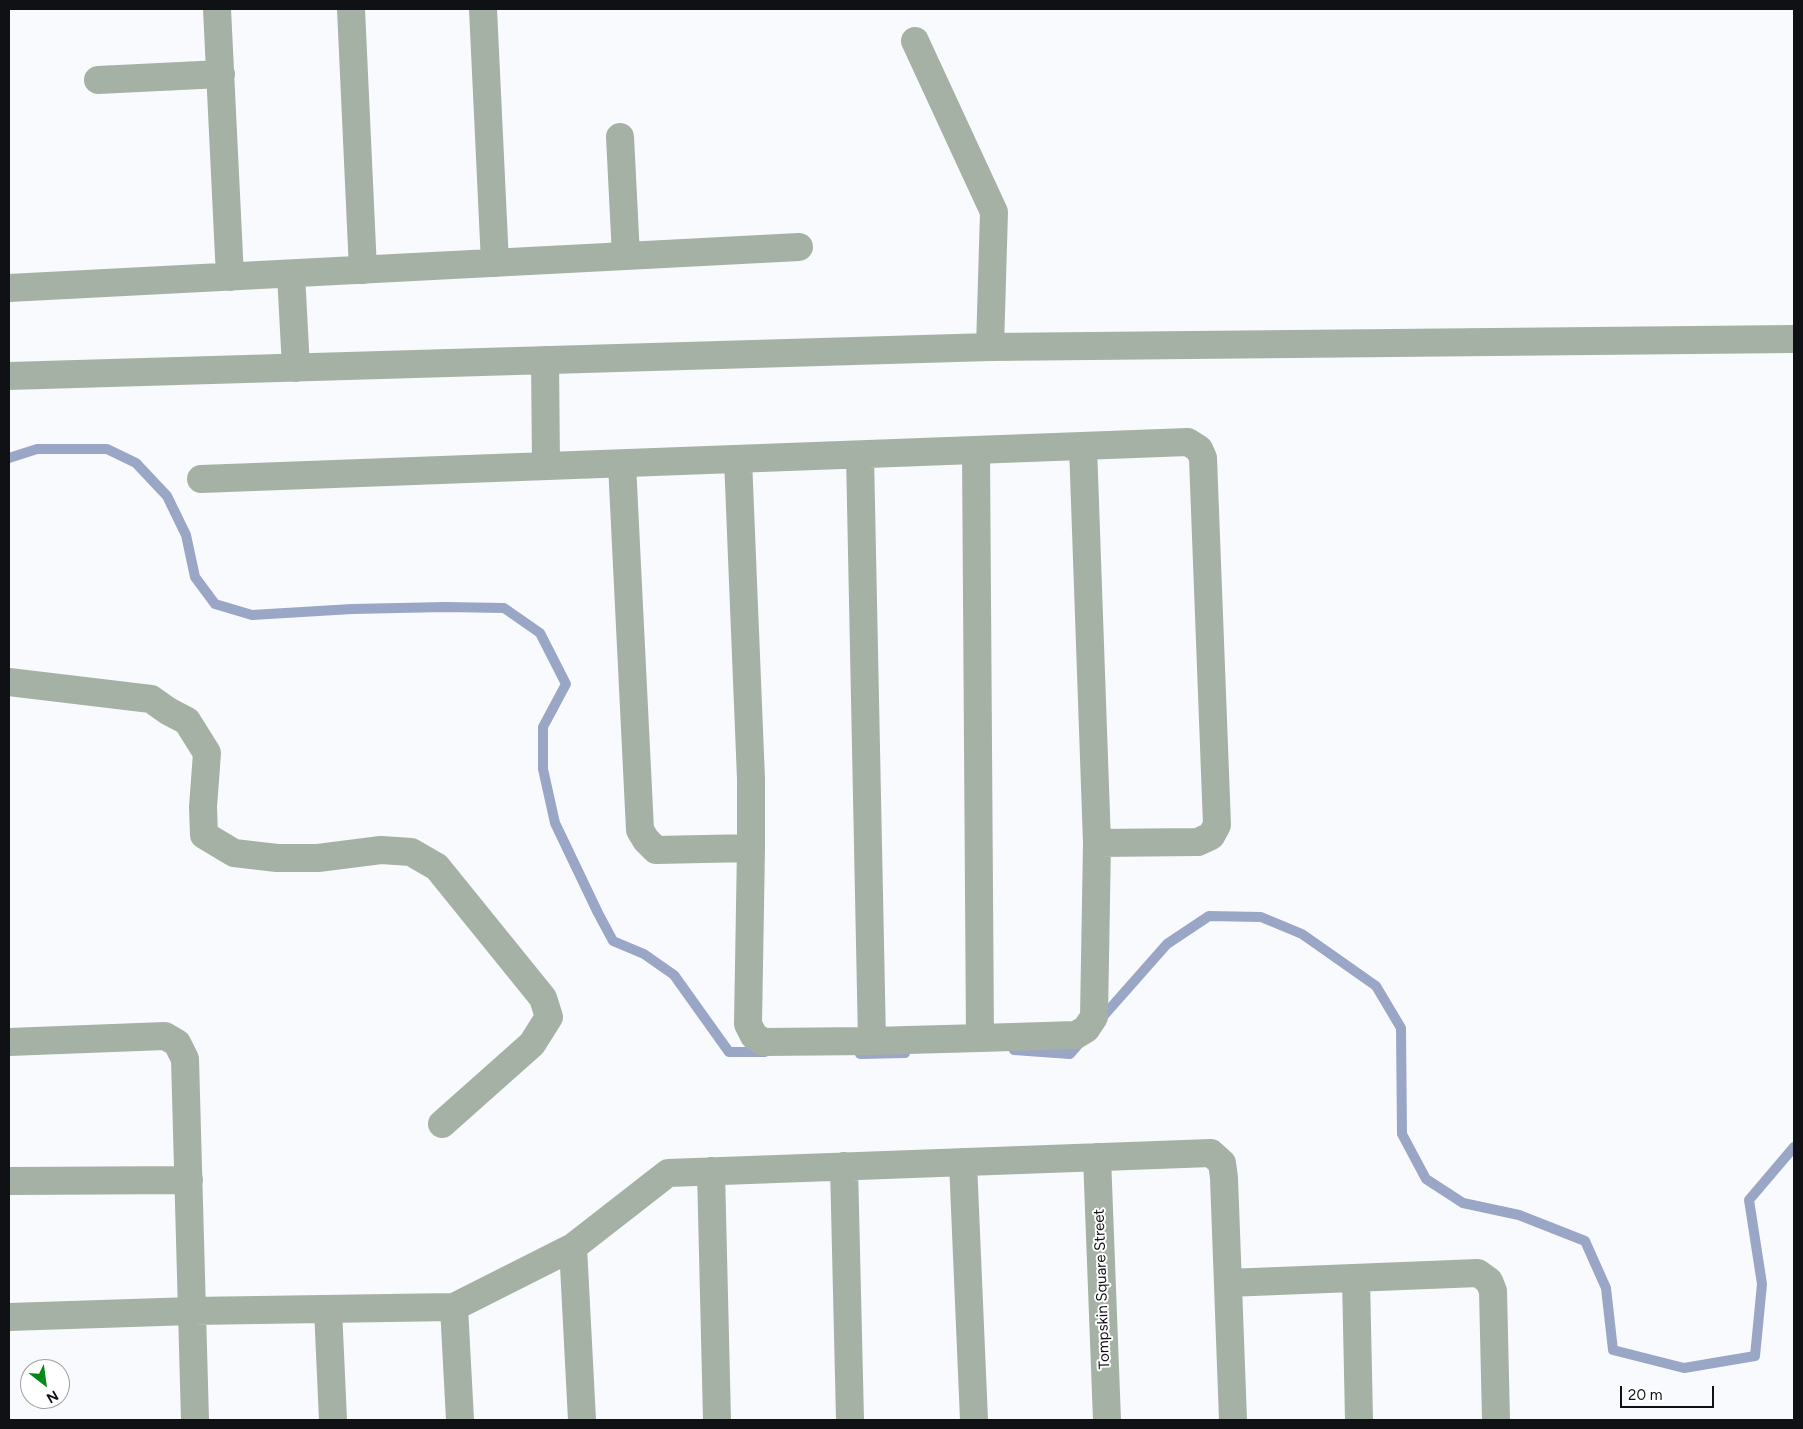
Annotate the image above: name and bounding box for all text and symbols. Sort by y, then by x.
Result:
street label: Tompskin Square Street [1090,1209,1114,1369]
north arrow [20,1359,70,1409]
scale bar [1623,1376,1717,1408]
text: N [43,1386,61,1407]
text: 20 m [1628,1386,1662,1404]

